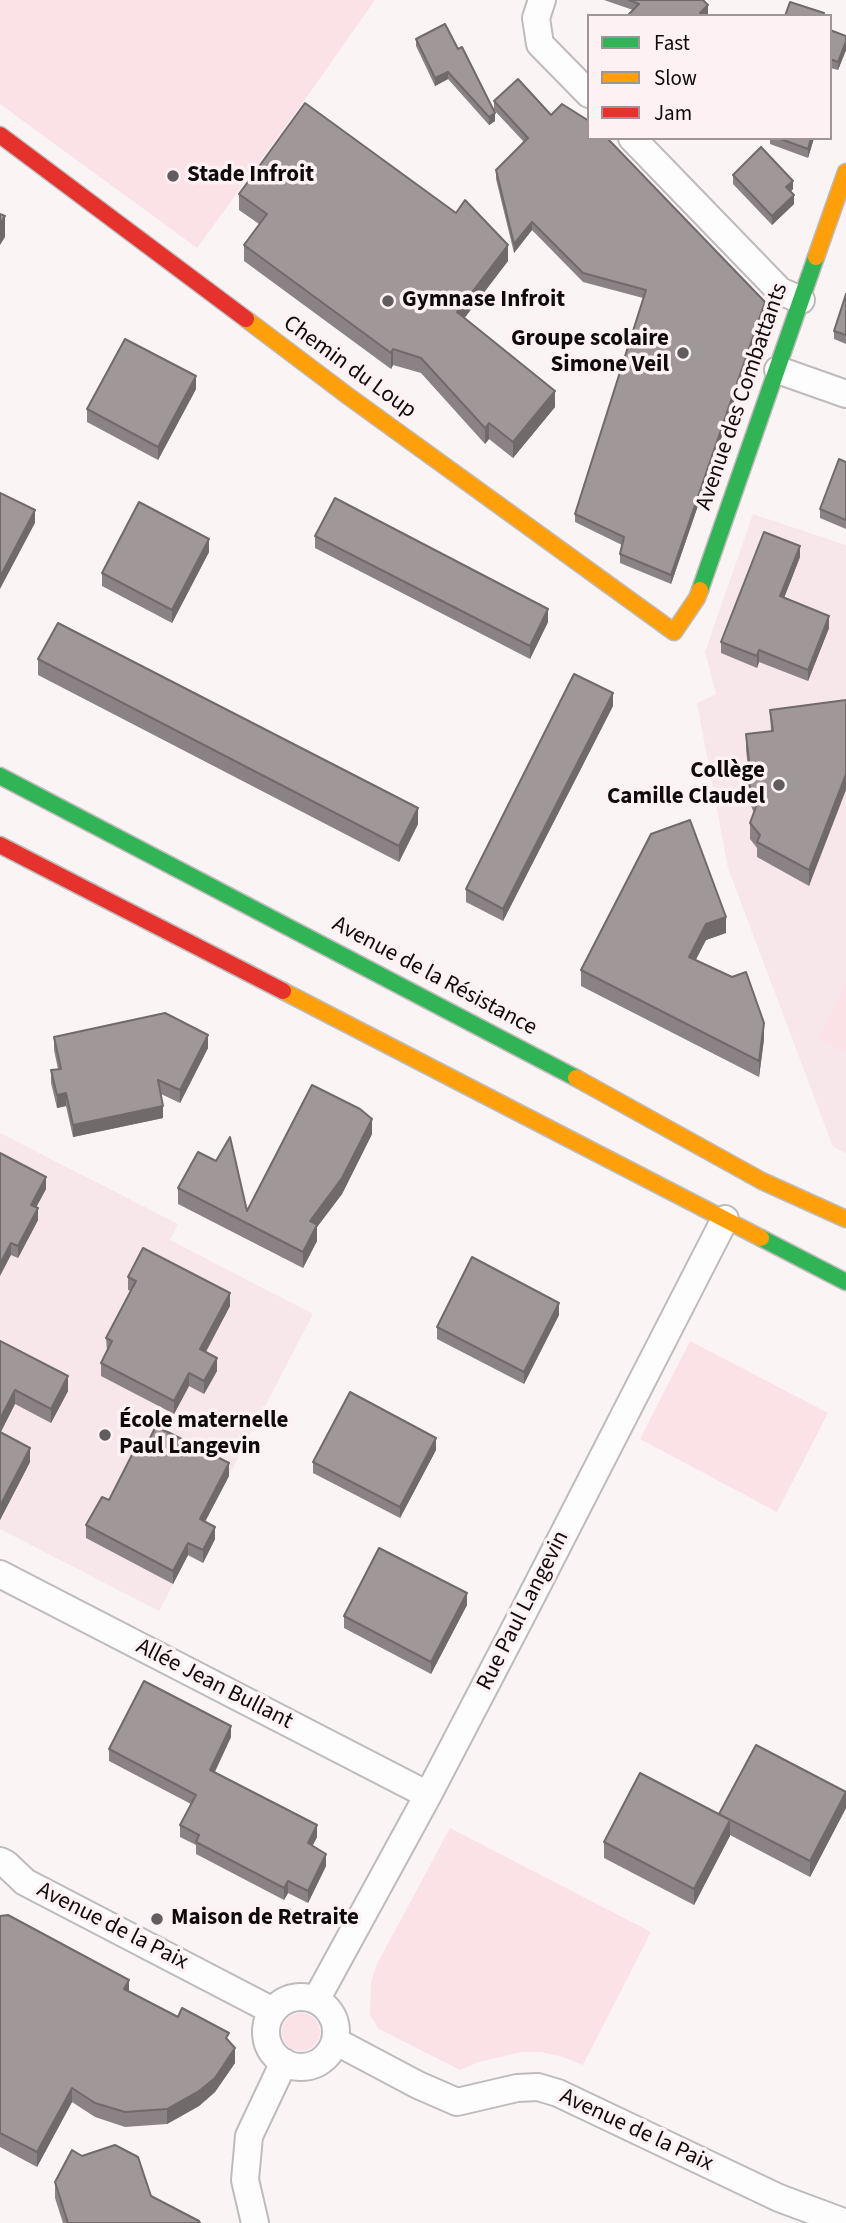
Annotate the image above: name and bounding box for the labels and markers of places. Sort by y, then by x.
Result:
place label: Stade Infroit [187,162,314,190]
marker: Stade Infroit [165,168,181,184]
place label: Gymnase Infroit [402,287,565,315]
marker: Gymnase Infroit [380,293,396,309]
place label: Groupe scolaire Simone Veil [511,326,669,380]
marker: Groupe scolaire Simone Veil [675,345,691,361]
place label: Collège Camille Claudel [607,758,765,812]
marker: Collège Camille Claudel [771,777,787,793]
place label: École maternelle Paul Langevin [119,1408,288,1462]
marker: École maternelle Paul Langevin [97,1427,113,1443]
place label: Maison de Retraite [171,1905,359,1933]
marker: Maison de Retraite [149,1911,165,1927]

